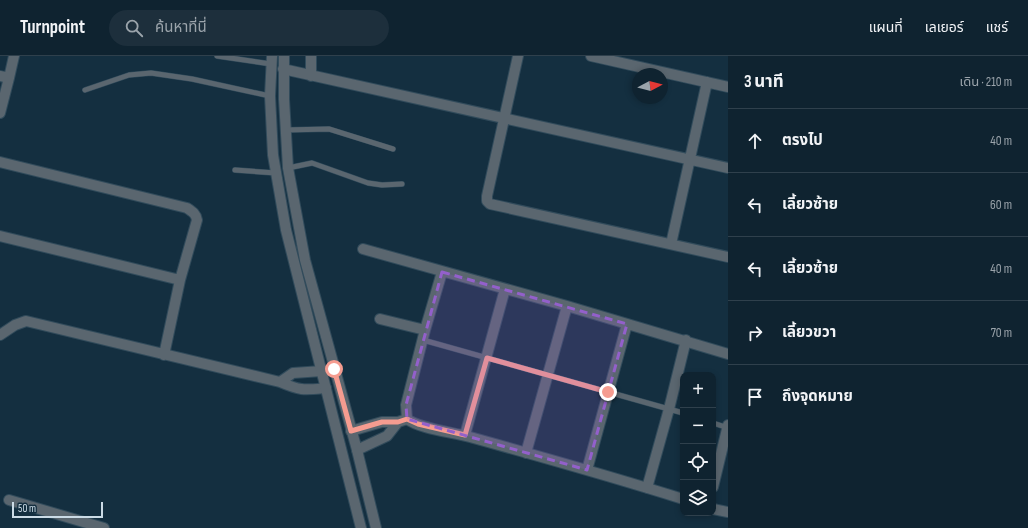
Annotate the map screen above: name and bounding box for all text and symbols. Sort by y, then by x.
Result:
search box [109,10,389,46]
text: Turnpoint [20,16,85,39]
icon: search [123,17,145,39]
text: ค้นหาที่นี่ [155,18,207,37]
text: แผนที่ [869,19,903,36]
text: เลเยอร์ [925,19,964,36]
text: แชร์ [986,19,1008,36]
north arrow [632,68,668,104]
text: 3 นาที [744,72,784,92]
text: เดิน · 210 m [959,74,1012,90]
icon: ahead [744,130,766,152]
text: ตรงไป [782,131,823,150]
text: 40 m [990,133,1012,149]
icon: left [744,194,766,216]
text: เลี้ยวซ้าย [782,195,838,214]
text: 60 m [990,197,1012,213]
icon: left [744,258,766,280]
text: เลี้ยวซ้าย [782,259,838,278]
text: 40 m [990,261,1012,277]
icon: right [744,322,766,344]
text: เลี้ยวขวา [782,323,836,342]
text: 70 m [991,325,1012,341]
route start [325,360,343,378]
map controls [680,372,716,516]
button: + [680,372,716,408]
route end [599,383,617,401]
icon: arrive [744,386,766,408]
text: ถึงจุดหมาย [782,387,853,406]
button: − [680,408,716,444]
button: locate [680,444,716,480]
button: layers [680,480,716,516]
scale bar [12,500,103,519]
text: 50 m [18,502,36,515]

